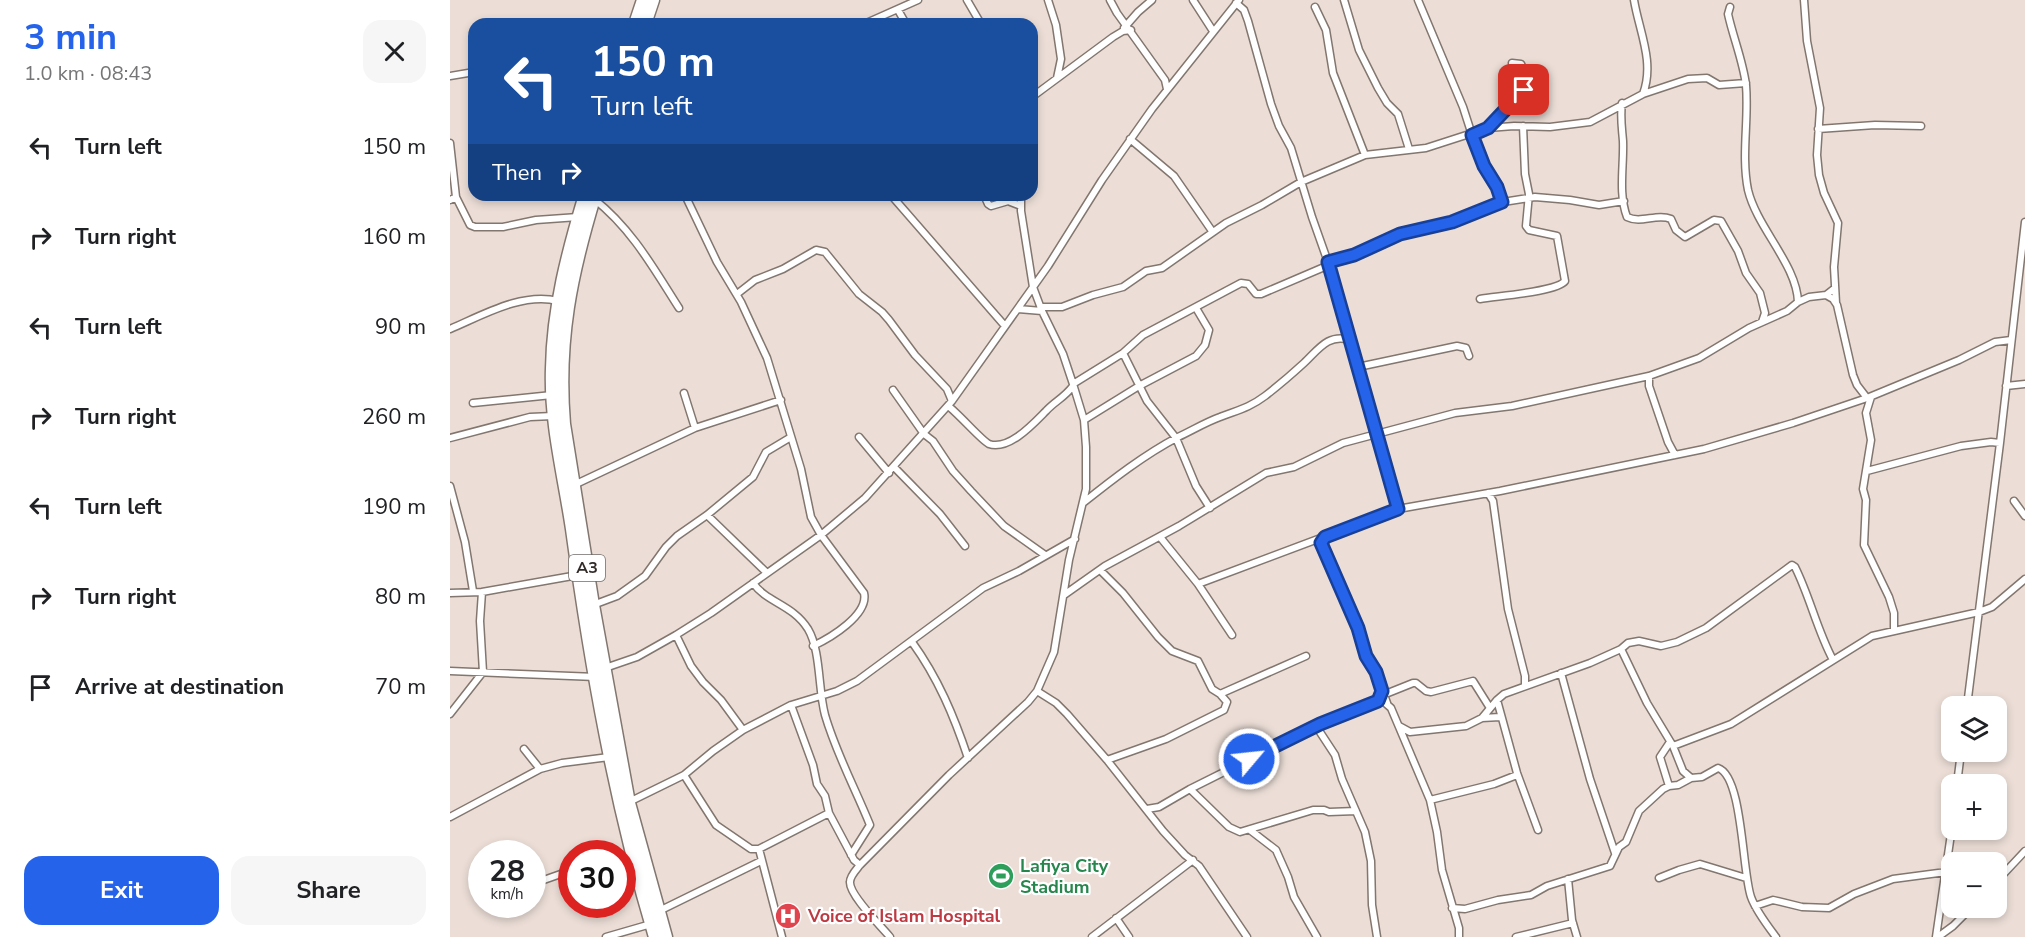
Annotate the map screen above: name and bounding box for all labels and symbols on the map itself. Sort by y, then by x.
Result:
pin [1498,64,1549,115]
road number: A3 [569,555,605,581]
position arrow [1217,727,1281,791]
speed limit sign: 30 [558,840,636,918]
place label: Lafiya City Stadium [1020,854,1109,899]
sports icon: Lafiya City Stadium [986,861,1016,891]
hospital icon: Voice of Islam Hospital [773,901,803,931]
place label: Voice of Islam Hospital [807,904,1001,928]

